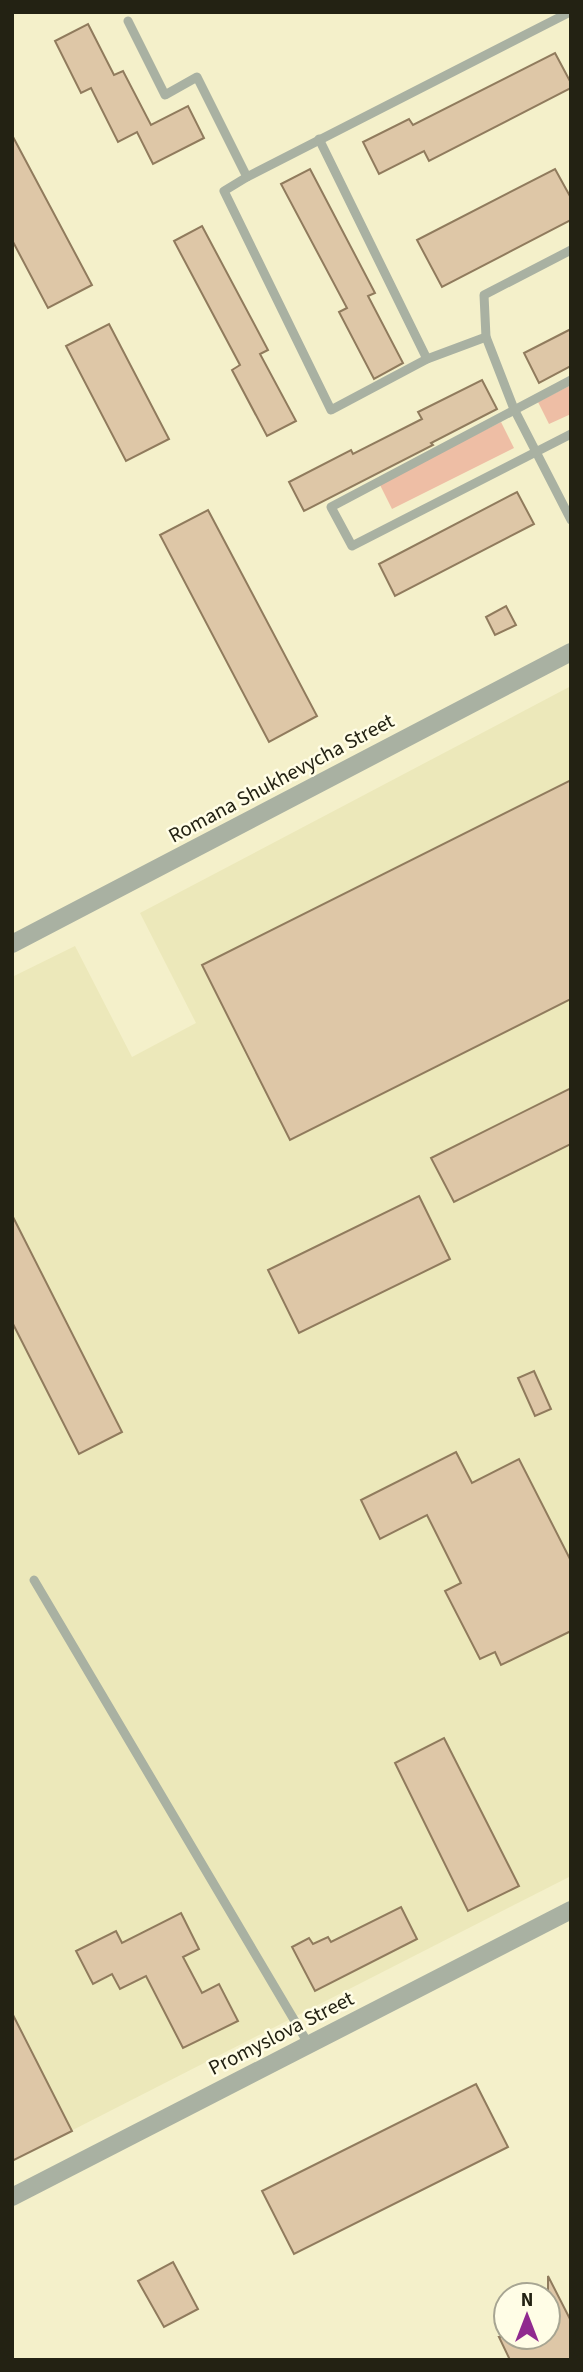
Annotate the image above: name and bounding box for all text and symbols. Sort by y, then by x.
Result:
street label: Romana Shukhevycha Street [163,706,399,850]
street label: Promyslova Street [203,1983,359,2083]
north arrow [492,2281,562,2351]
text: N [521,2287,533,2314]

